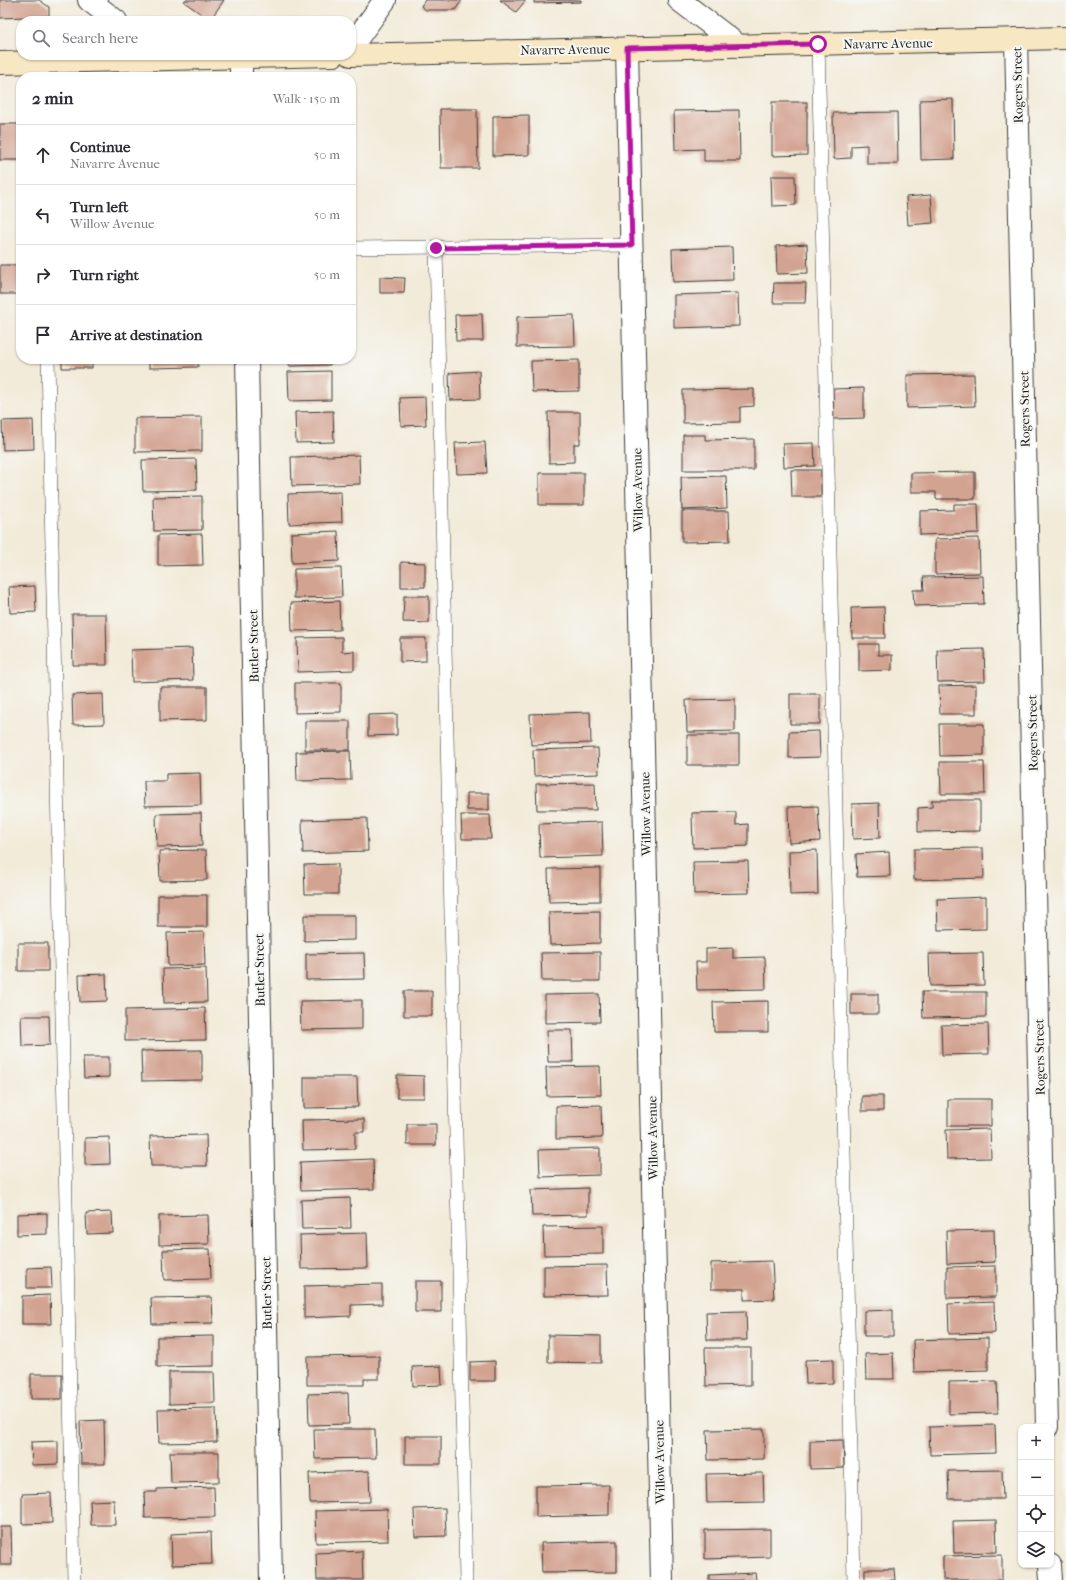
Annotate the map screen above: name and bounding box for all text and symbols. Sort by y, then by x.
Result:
search box [16,16,356,60]
icon: search [30,27,52,49]
text: Search here [62,29,138,47]
route start [809,35,827,53]
street label: Navarre Avenue [843,35,934,52]
street label: Navarre Avenue [520,41,611,58]
street label: Rogers Street [1009,46,1026,123]
text: 2 min [32,88,73,108]
text: Walk · 150 m [273,91,340,106]
text: Continue [70,138,130,156]
icon: ahead [32,144,54,166]
text: 50 m [314,147,340,162]
text: Navarre Avenue [70,156,160,171]
text: Turn left [70,198,128,216]
icon: left [32,204,54,226]
text: 50 m [314,207,340,222]
text: Willow Avenue [70,216,154,231]
route end [427,239,445,257]
icon: right [32,264,54,286]
text: Turn right [70,266,139,284]
text: 50 m [314,267,340,282]
icon: arrive [32,324,54,346]
text: Arrive at destination [70,326,202,344]
street label: Rogers Street [1016,370,1033,447]
street label: Willow Avenue [629,447,646,533]
street label: Butler Street [245,609,262,683]
street label: Rogers Street [1024,694,1041,771]
street label: Willow Avenue [637,771,654,857]
street label: Butler Street [251,933,268,1007]
street label: Rogers Street [1031,1018,1048,1095]
street label: Willow Avenue [644,1095,661,1181]
street label: Butler Street [258,1256,275,1330]
street label: Willow Avenue [651,1419,668,1505]
map controls [1018,1424,1054,1568]
button: + [1018,1424,1054,1460]
button: − [1018,1460,1054,1496]
button: locate [1018,1496,1054,1532]
button: layers [1018,1532,1054,1568]

